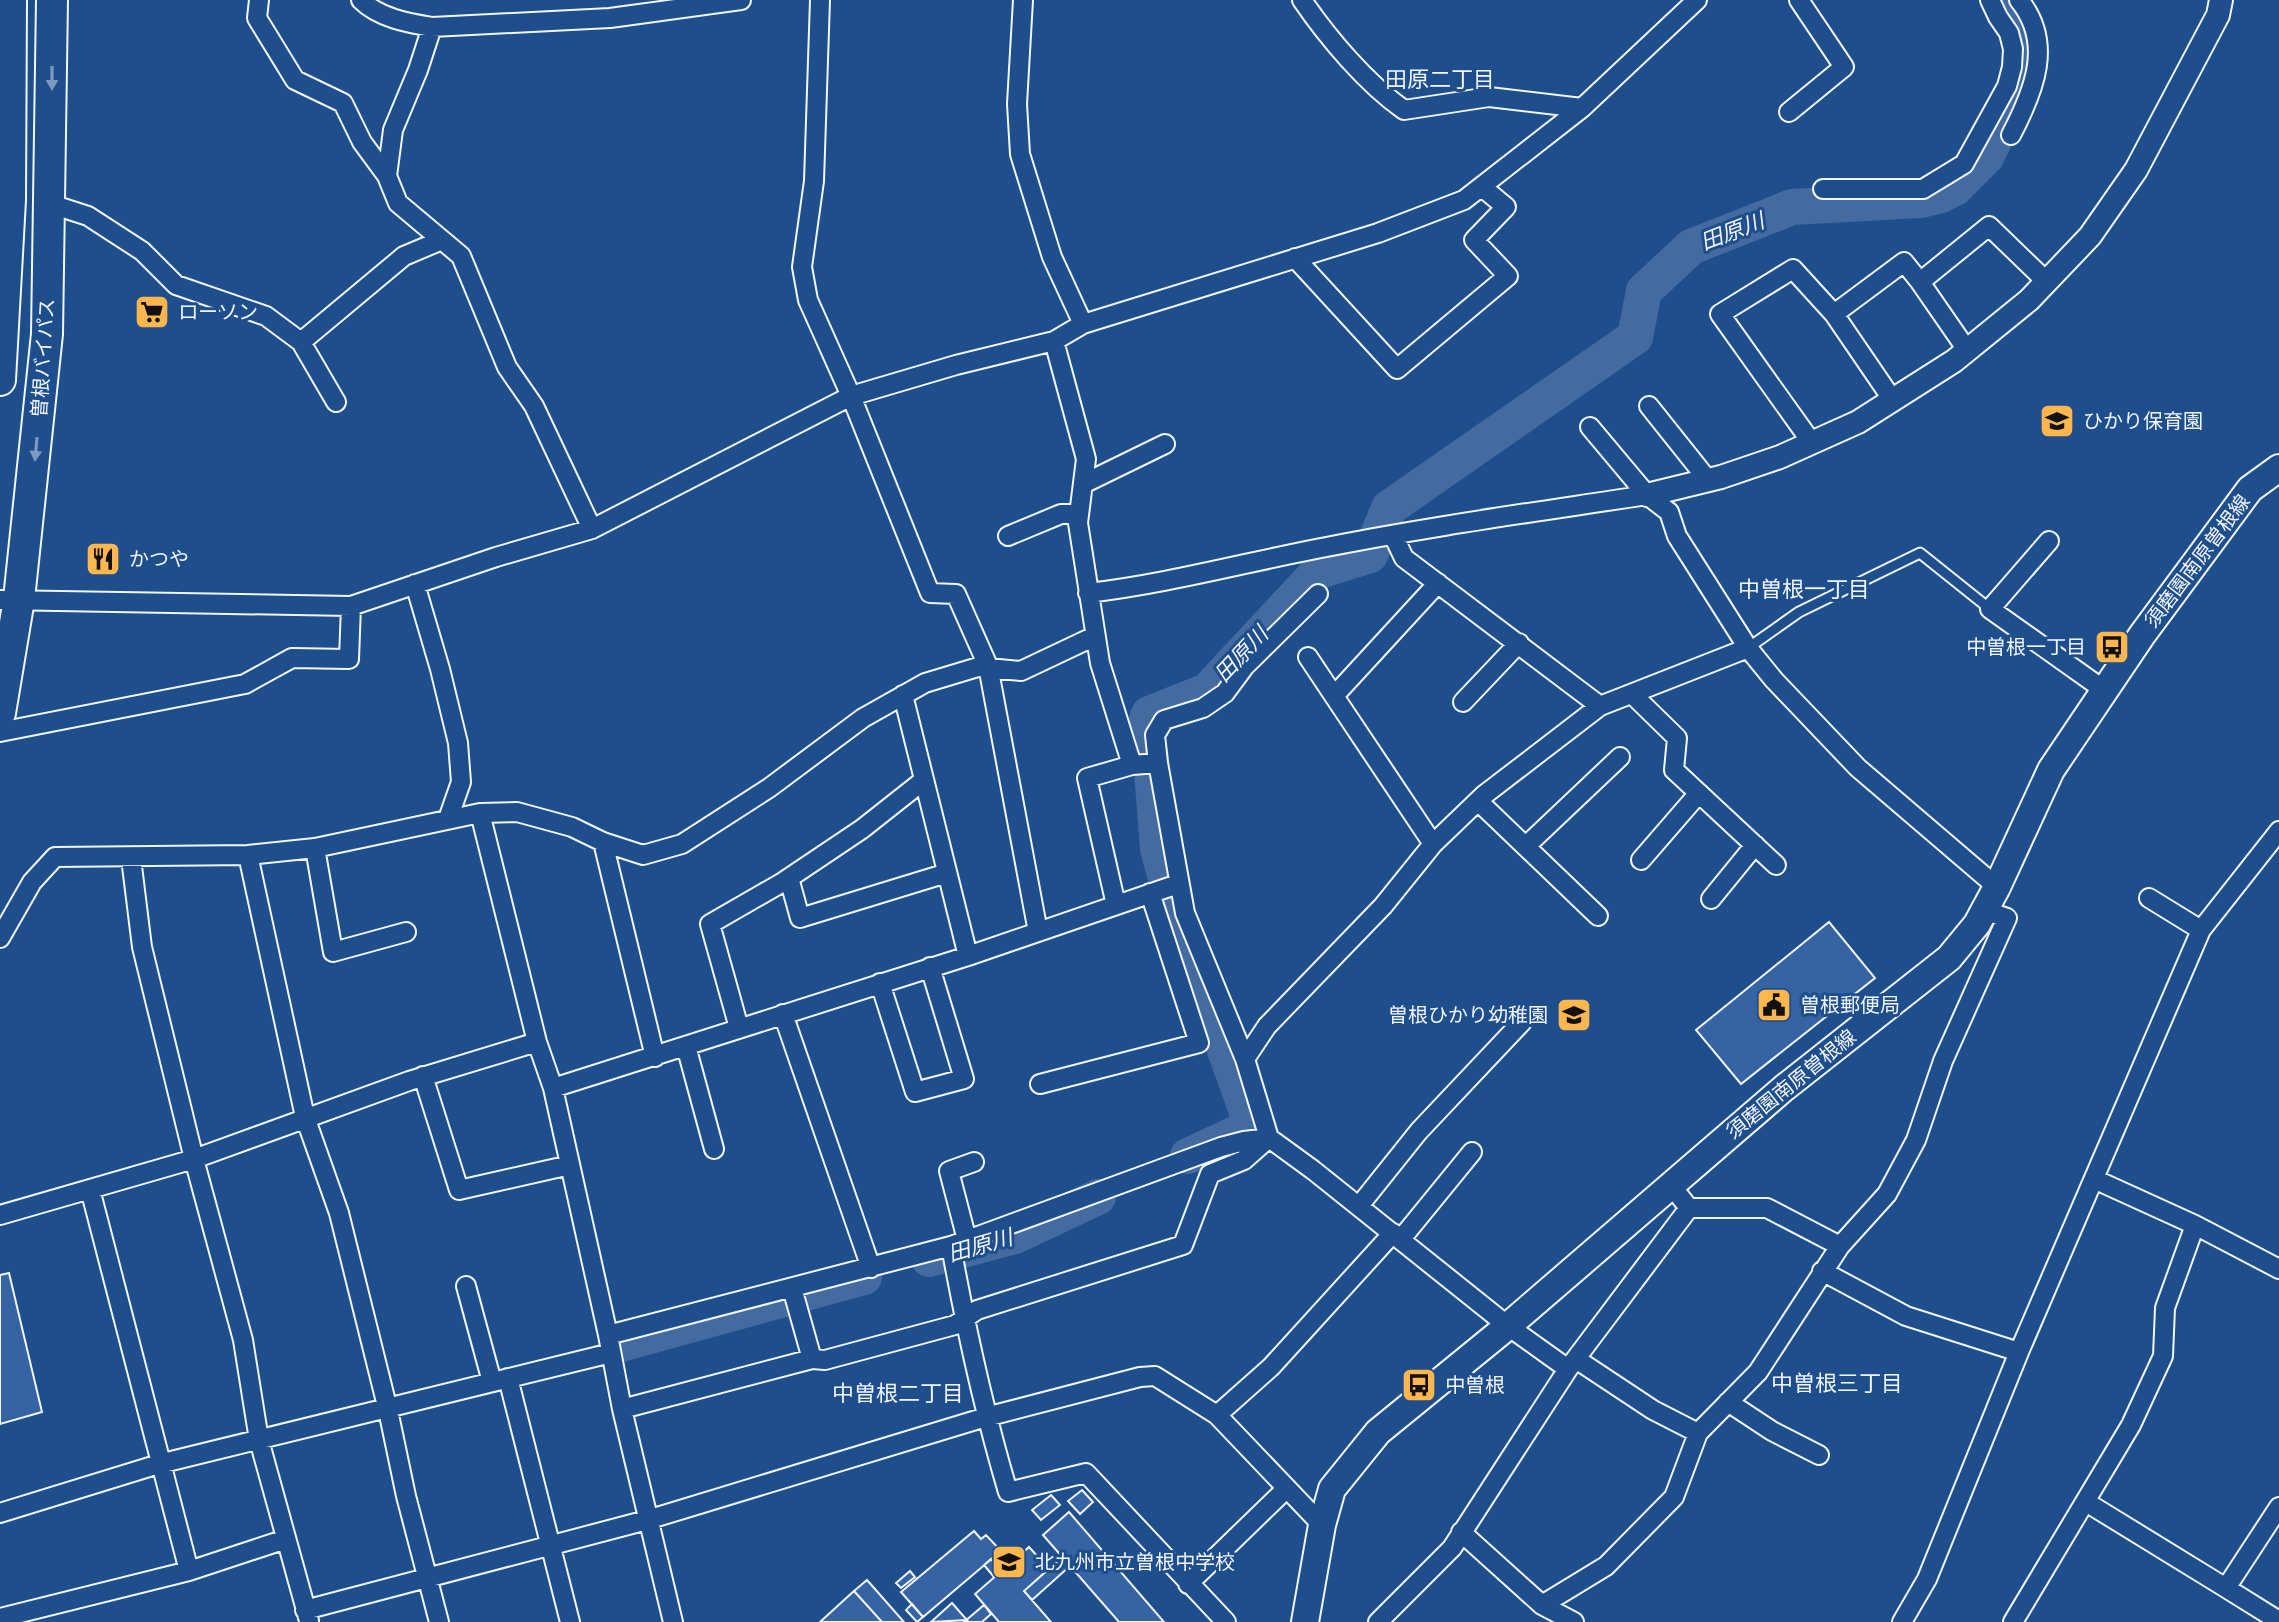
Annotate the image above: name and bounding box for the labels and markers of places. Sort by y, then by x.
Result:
supermarket icon: ローソン [133,293,171,331]
place label: ローソン [178,299,258,324]
school or university icon: ひかり保育園 [2038,402,2076,440]
place label: ひかり保育園 [2083,408,2203,433]
restaurant icon: かつや [84,540,122,578]
place label: かつや [129,546,189,571]
bus stop icon: 中曽根一丁目 [2093,628,2131,666]
place label: 中曽根一丁目 [1966,634,2086,659]
public building icon: 曽根郵便局 [1755,986,1793,1024]
place label: 曽根郵便局 [1800,992,1900,1017]
school or university icon: 曽根ひかり幼稚園 [1555,996,1593,1034]
place label: 曽根ひかり幼稚園 [1388,1002,1548,1027]
bus stop icon: 中曽根 [1400,1366,1438,1404]
place label: 中曽根 [1445,1372,1505,1397]
school or university icon: 北九州市立曽根中学校 [990,1543,1028,1581]
place label: 北九州市立曽根中学校 [1035,1549,1235,1574]

